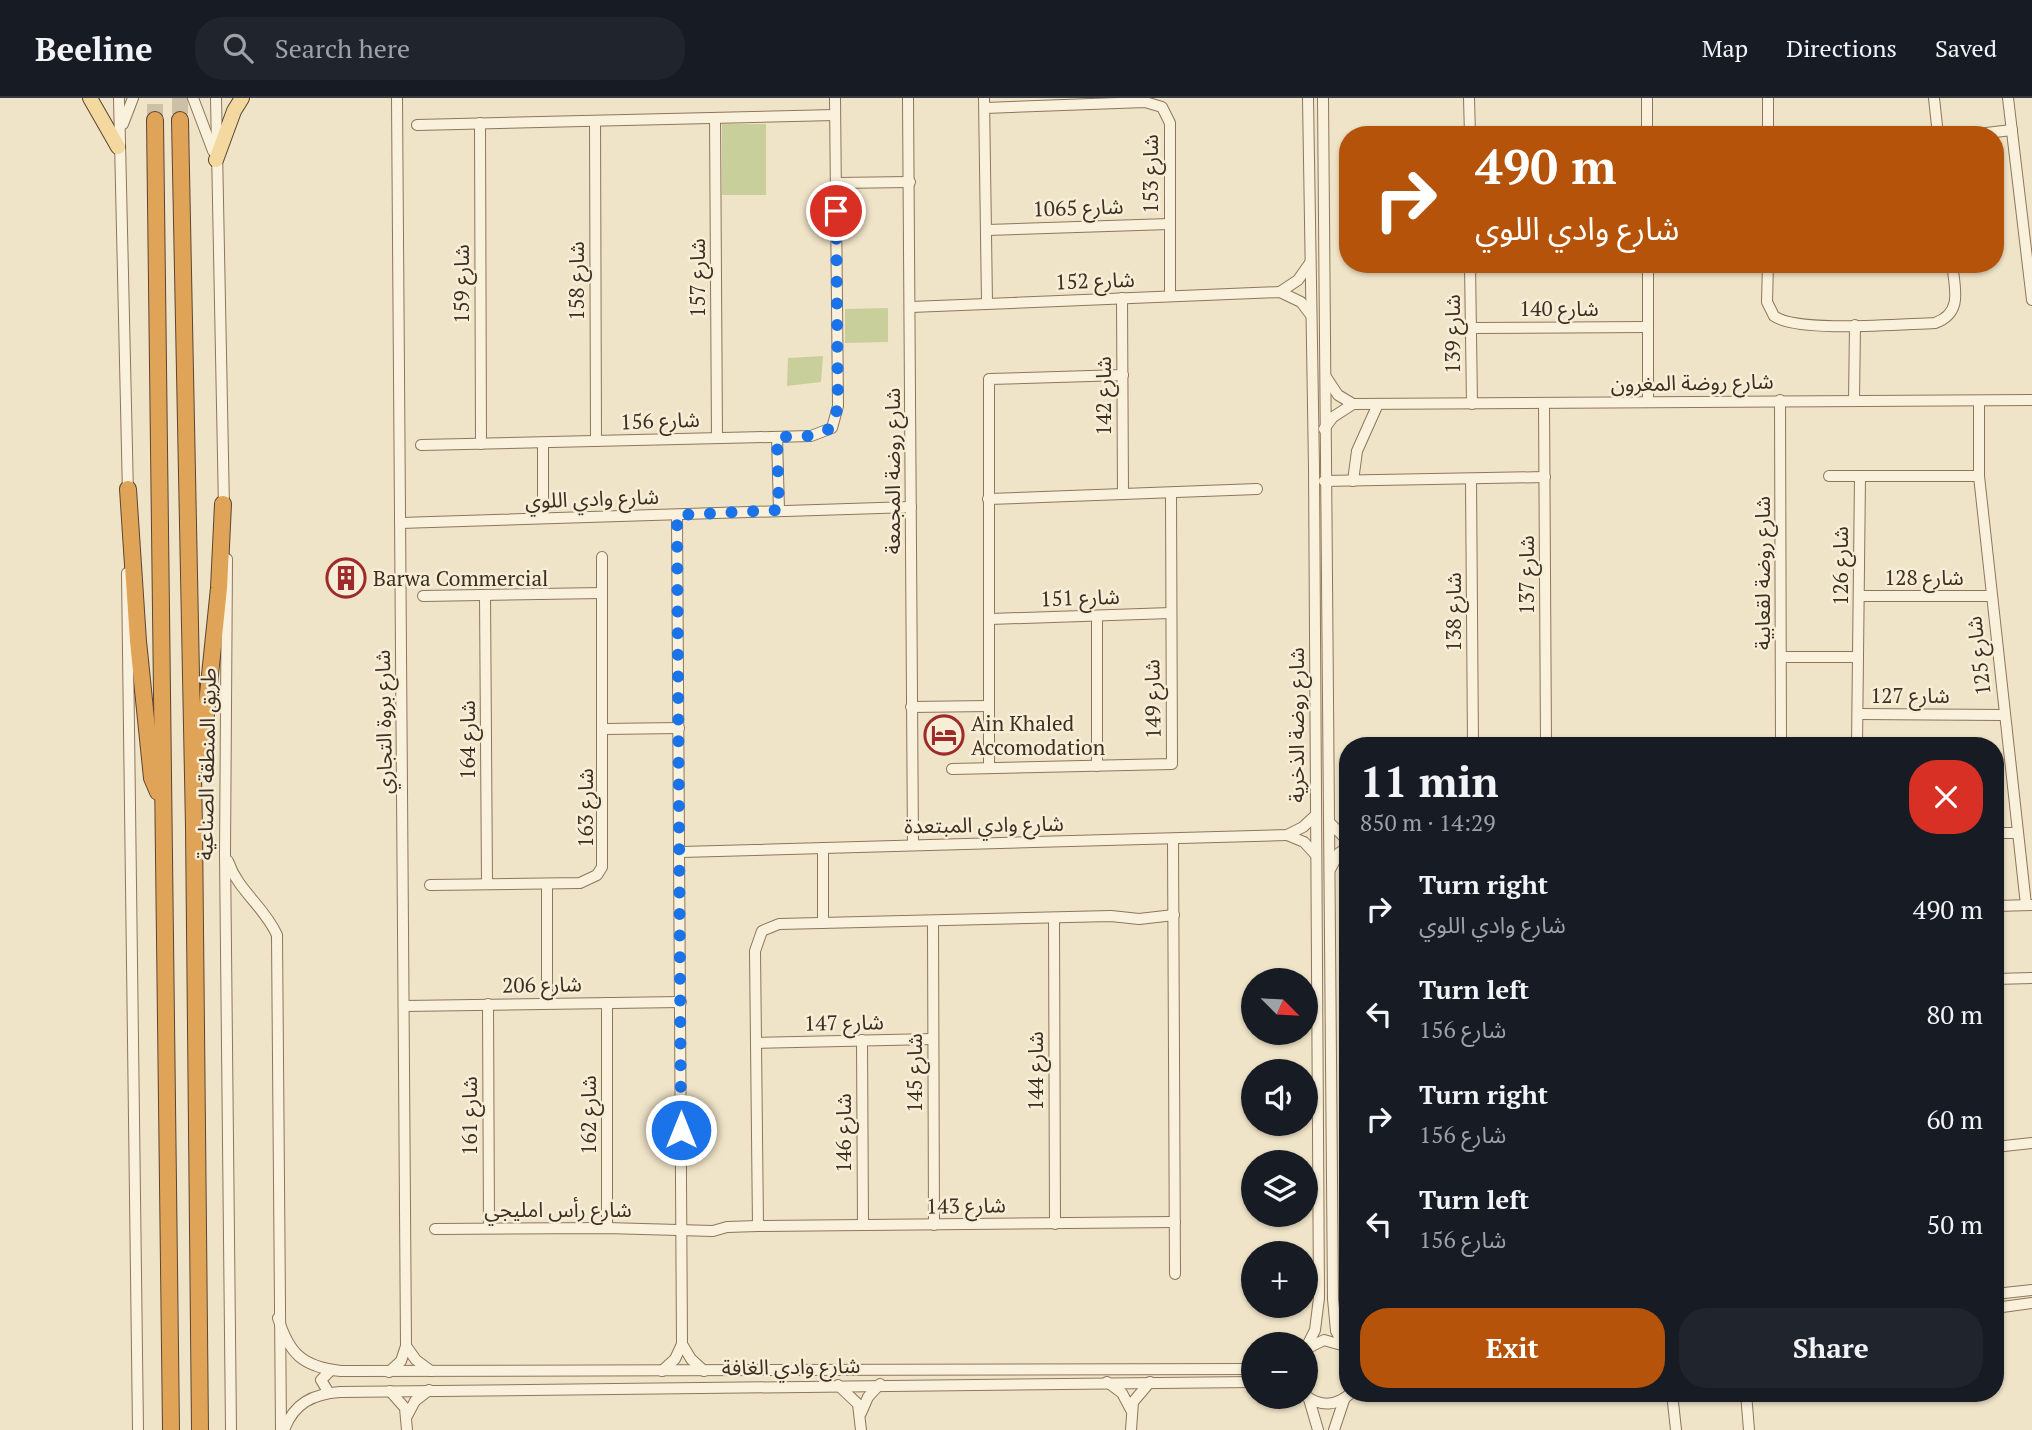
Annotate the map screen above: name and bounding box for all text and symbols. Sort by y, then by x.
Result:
search box [195,17,685,80]
text: Beeline [35,27,153,70]
icon: search [219,29,257,67]
text: Search here [275,31,410,65]
text: Map [1702,32,1748,64]
text: Directions [1786,32,1897,64]
text: Saved [1935,32,1997,64]
text: 490 m [1475,133,1617,198]
street label: شارع 153 [1136,134,1166,214]
icon: right [1360,154,1451,245]
pin [806,181,866,241]
street label: شارع 1065 [1032,191,1124,225]
icon: arrive [817,192,855,230]
text: شارع وادي اللوي [1475,207,1679,249]
street label: شارع 157 [683,238,713,318]
street label: شارع 158 [562,241,592,321]
street label: شارع 159 [447,244,477,324]
street label: شارع 152 [1055,265,1135,297]
street label: شارع 139 [1438,294,1468,374]
street label: شارع 140 [1519,294,1599,324]
street label: شارع 142 [1089,356,1119,436]
street label: شارع روضة المغرون [1610,367,1774,399]
street label: شارع روضة المجمعة [878,388,908,554]
street label: شارع 156 [620,405,700,437]
street label: شارع وادي اللوي [524,482,660,517]
street label: شارع روضة لقعابية [1748,496,1778,650]
street label: شارع 126 [1826,526,1856,606]
street label: شارع 137 [1512,535,1542,615]
building icon: Barwa Commercial [325,557,367,599]
street label: شارع 128 [1884,563,1964,593]
place label: Barwa Commercial [373,564,548,592]
street label: شارع 138 [1439,572,1469,652]
street label: شارع 151 [1040,582,1120,614]
street label: شارع 125 [1959,615,1999,697]
street label: شارع روضة الذخرية [1282,647,1312,803]
street label: شارع بروة التجاري [368,649,401,794]
street label: شارع 149 [1137,659,1169,739]
street label: طريق المنطقة الصناعية [190,667,222,861]
street label: شارع 127 [1870,681,1950,711]
street label: شارع 164 [453,700,483,780]
place label: Ain Khaled Accomodation [971,709,1106,761]
hotel icon: Ain Khaled Accomodation [923,714,965,756]
text: 11 min [1360,753,1499,809]
button: close [1909,760,1983,834]
street label: شارع 163 [571,768,601,848]
text: 850 m · 14:29 [1360,807,1495,838]
street label: شارع وادي المبتعدة [904,809,1064,842]
text: Turn right [1419,867,1548,901]
icon: right [1360,890,1398,928]
text: 490 m [1913,892,1983,926]
text: شارع وادي اللوي [1419,909,1566,940]
north arrow [1241,968,1318,1045]
map controls [1241,968,1318,1409]
street label: شارع 206 [502,969,582,1001]
text: Turn left [1419,972,1529,1006]
icon: left [1360,995,1398,1033]
text: 80 m [1927,997,1983,1031]
street label: شارع 147 [804,1007,884,1039]
text: شارع 156 [1419,1014,1506,1045]
street label: شارع 144 [1021,1031,1051,1111]
street label: شارع 145 [900,1033,930,1113]
button: sound [1241,1059,1318,1136]
street label: شارع 162 [574,1075,604,1155]
street label: شارع 161 [455,1076,485,1156]
text: Turn right [1419,1077,1548,1111]
position arrow [644,1093,718,1167]
street label: شارع 146 [829,1093,859,1173]
icon: right [1360,1100,1398,1138]
text: 60 m [1927,1102,1983,1136]
text: شارع 156 [1419,1119,1506,1150]
button: layers [1241,1150,1318,1227]
text: Turn left [1419,1182,1529,1216]
street label: شارع 143 [926,1190,1006,1222]
street label: شارع رأس امليجي [484,1195,632,1226]
icon: left [1360,1205,1398,1243]
text: 50 m [1927,1207,1983,1241]
text: شارع 156 [1419,1224,1506,1255]
button: + [1241,1241,1318,1318]
button: Exit [1360,1308,1665,1388]
button: Share [1679,1308,1983,1388]
button: − [1241,1332,1318,1409]
street label: شارع وادي الغافة [721,1351,861,1384]

